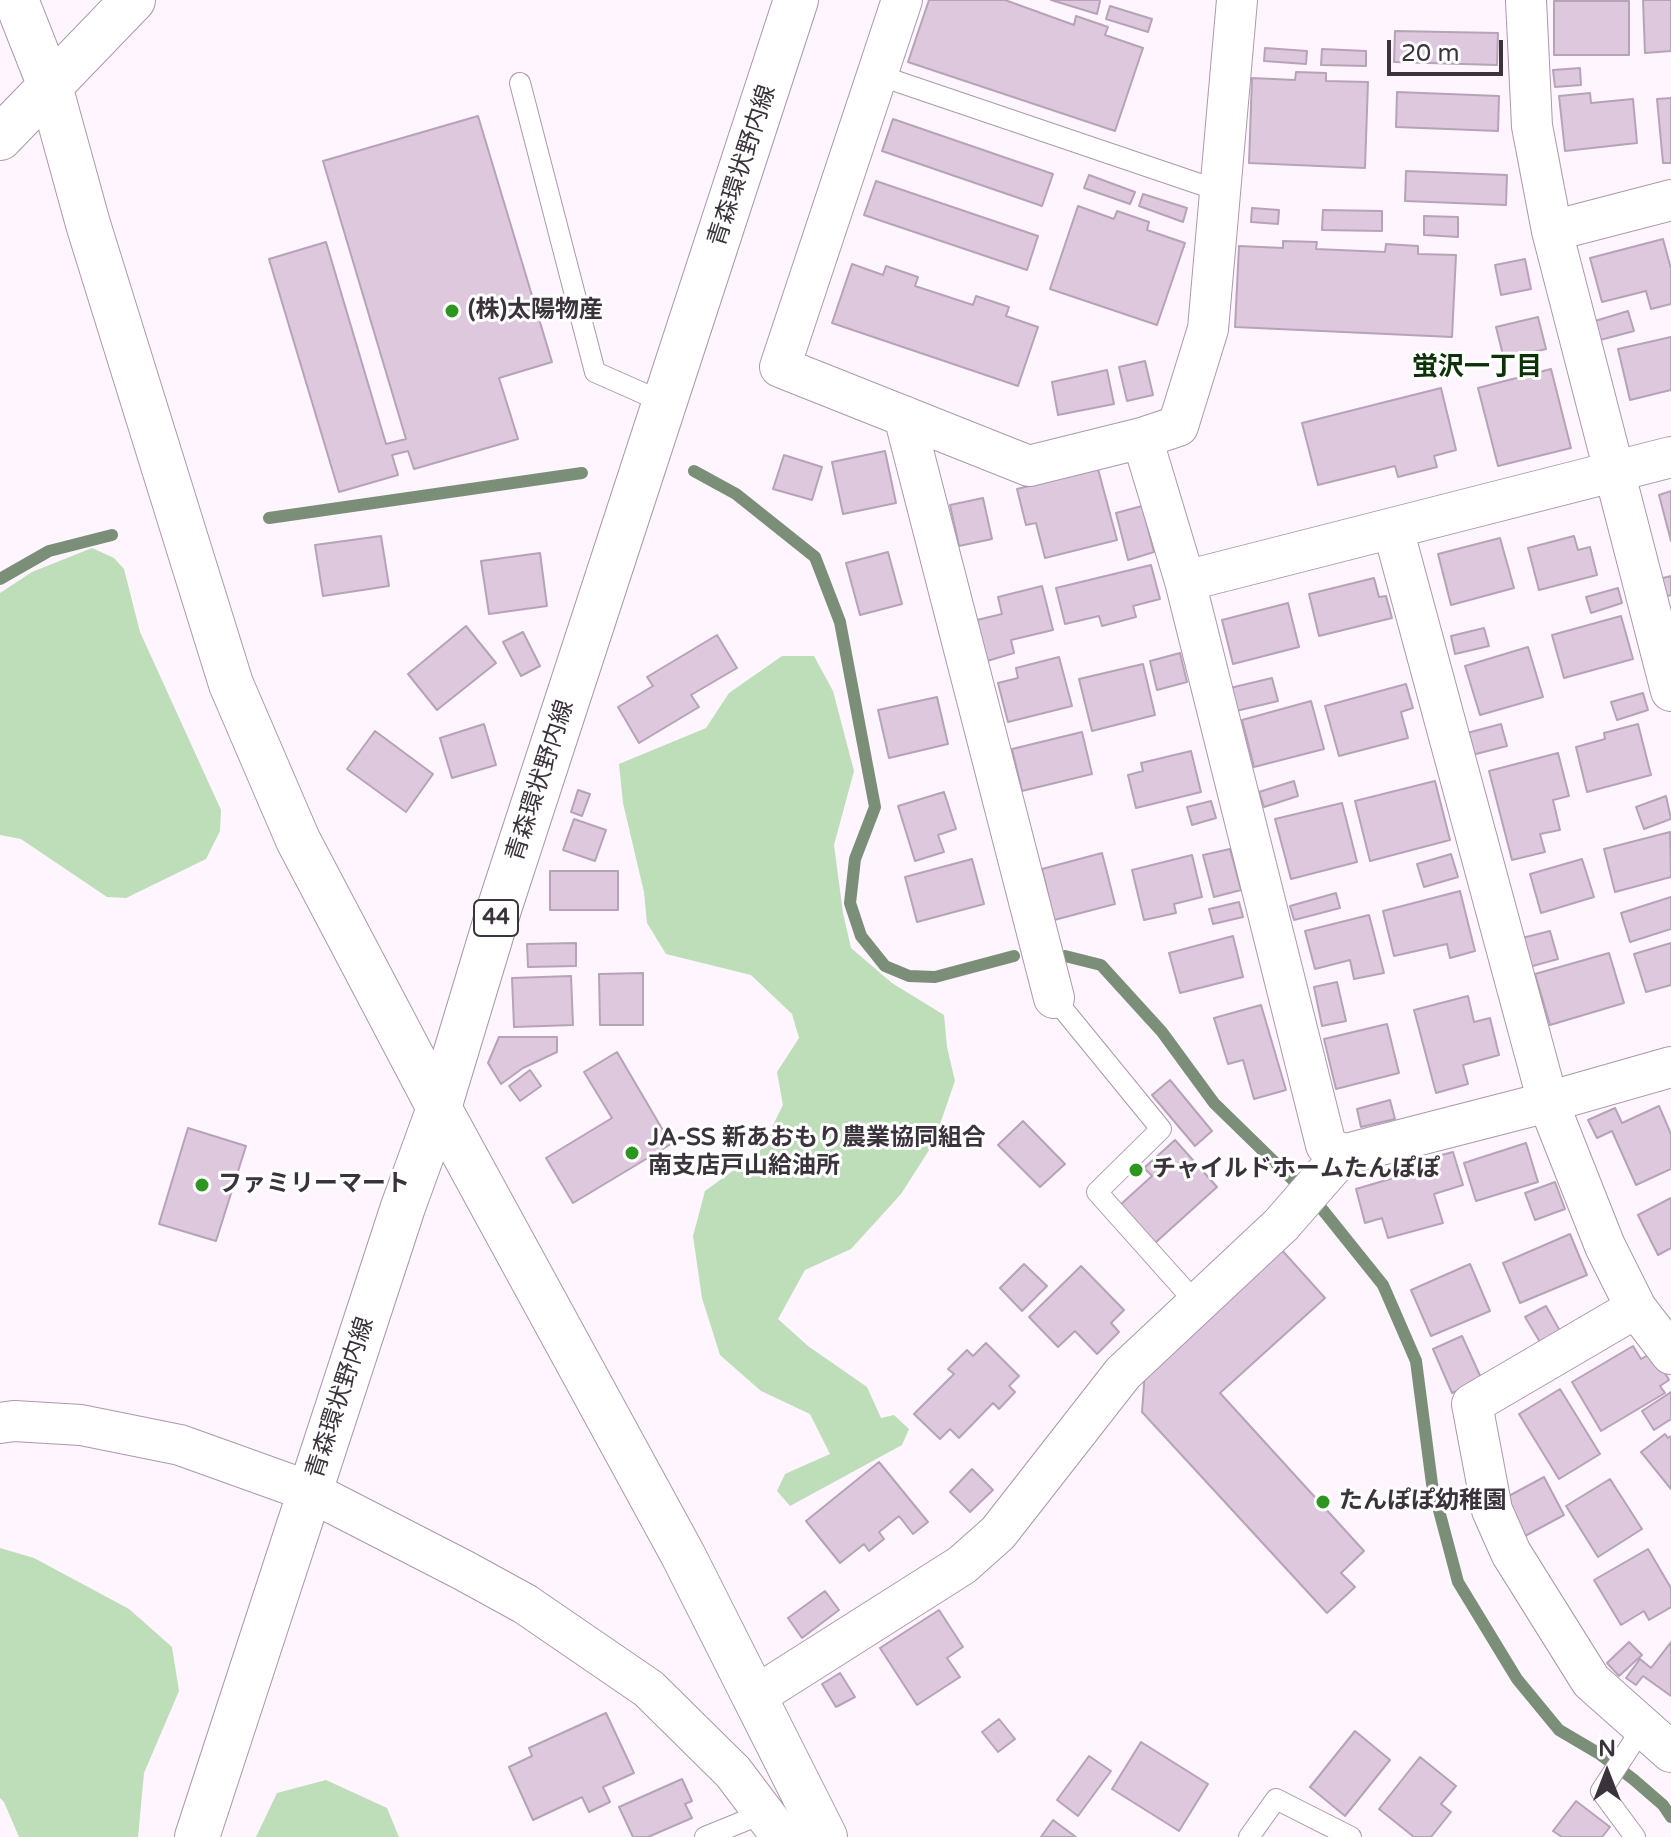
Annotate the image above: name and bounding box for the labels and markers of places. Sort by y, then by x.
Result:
place label: (株)太陽物産 [468,297,603,325]
marker: (株)太陽物産 [443,302,461,320]
place label: JA-SS 新あおもり農業協同組合 南支店戸山給油所 [648,1125,986,1181]
marker: JA-SS 新あおもり農業協同組合 南支店戸山給油所 [623,1144,641,1162]
place label: チャイルドホームたんぽぽ [1152,1156,1440,1184]
marker: チャイルドホームたんぽぽ [1127,1161,1145,1179]
place label: ファミリーマート [218,1171,410,1199]
marker: ファミリーマート [193,1176,211,1194]
place label: たんぽぽ幼稚園 [1339,1488,1507,1516]
marker: たんぽぽ幼稚園 [1314,1493,1332,1511]

